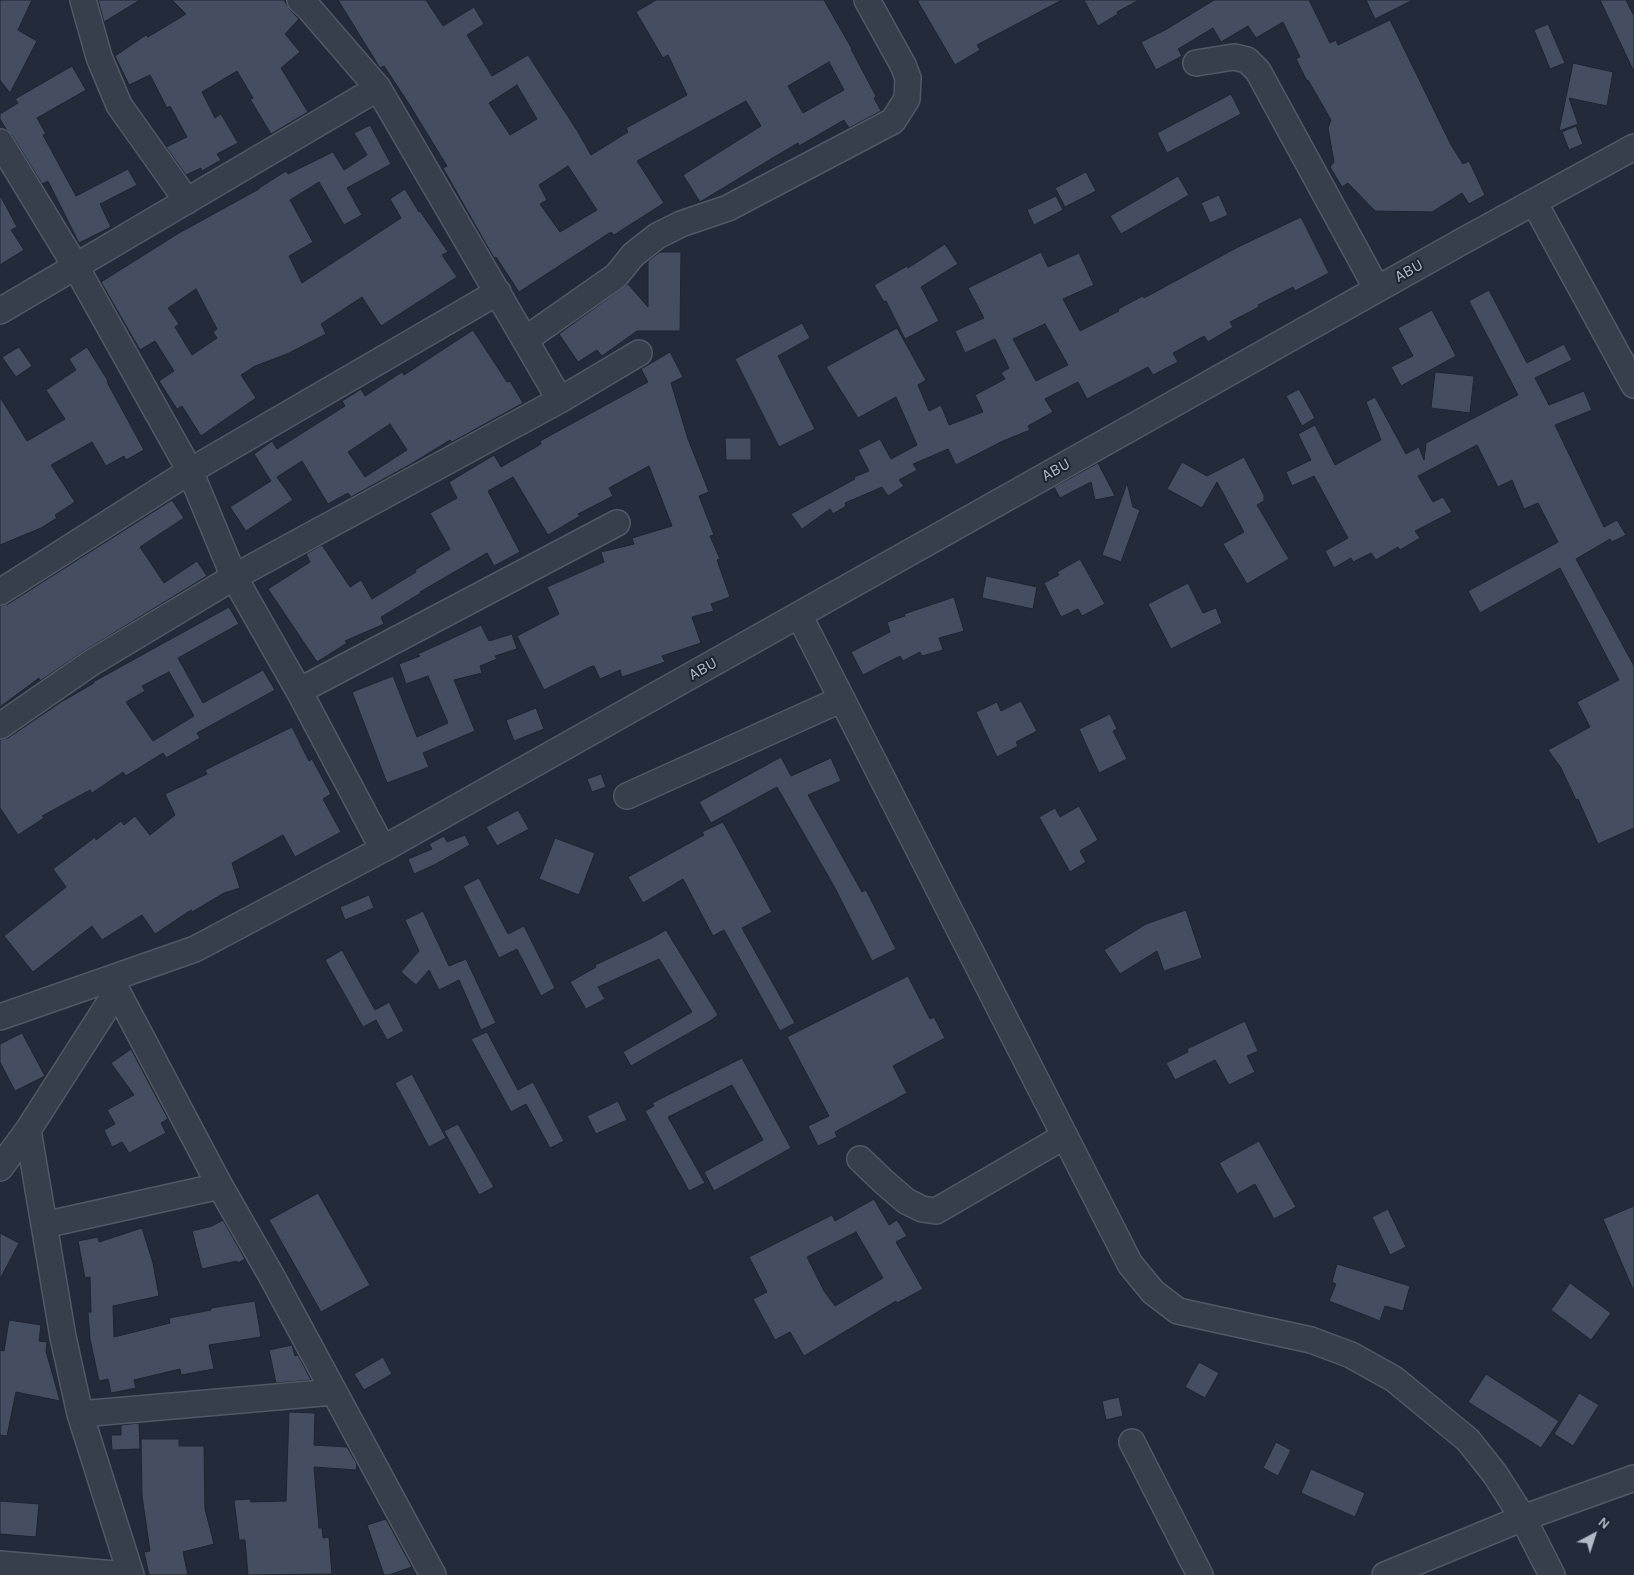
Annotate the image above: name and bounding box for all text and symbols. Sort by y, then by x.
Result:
street label: ABU [1391,255,1427,287]
street label: ABU [1038,454,1074,486]
street label: ABU [685,653,721,685]
north arrow [1569,1510,1619,1560]
text: N [1595,1513,1613,1533]

